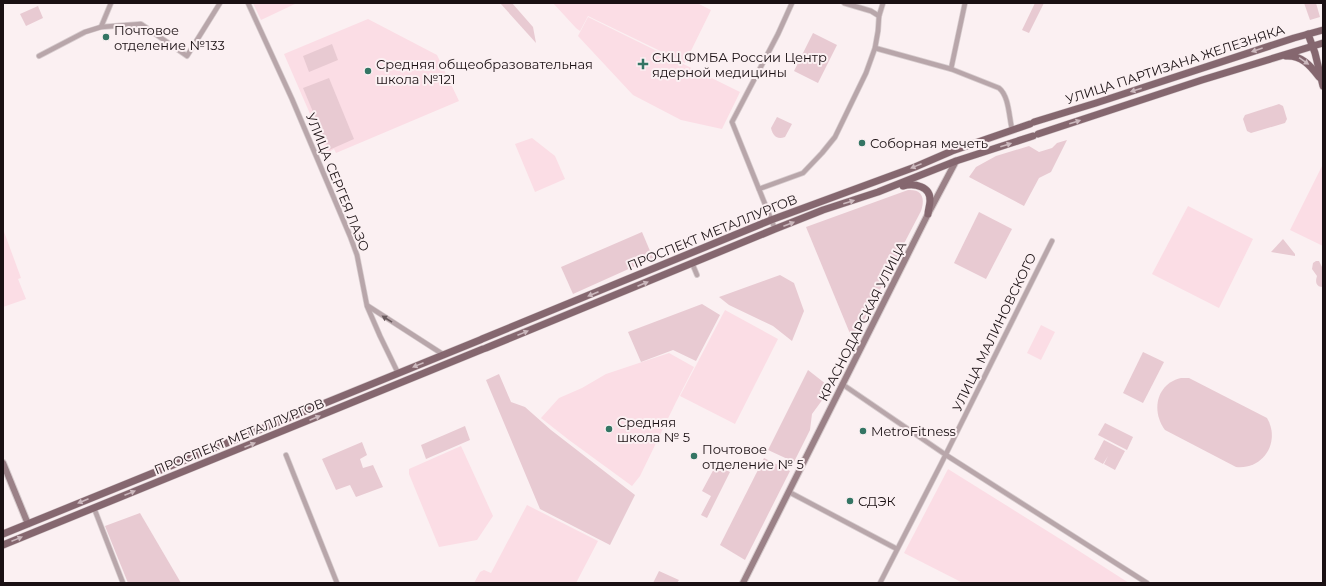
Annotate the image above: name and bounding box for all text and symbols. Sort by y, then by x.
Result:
street label: УЛИЦА ПАРТИЗАНА ЖЕЛЕЗНЯКА [1064,21,1287,107]
place label: Почтовое отделение №133 [114,22,225,53]
marker: Почтовое отделение №133 [101,32,111,42]
one-way arrow [1251,47,1263,53]
place label: СКЦ ФМБА России Центр ядерной медицины [652,49,827,80]
place label: Средняя общеобразовательная школа №121 [376,56,593,87]
one-way arrow [1299,57,1309,65]
marker: СКЦ ФМБА России Центр ядерной медицины [637,58,649,70]
marker: Средняя общеобразовательная школа №121 [363,66,373,76]
one-way arrow [1130,87,1142,93]
street label: УЛИЦА СЕРГЕЯ ЛАЗО [303,110,373,254]
one-way arrow [1069,119,1081,125]
place label: Соборная мечеть [870,135,988,151]
marker: Соборная мечеть [857,138,867,148]
one-way arrow [1000,141,1012,147]
one-way arrow [911,163,922,169]
street label: ПРОСПЕКТ МЕТАЛЛУРГОВ [625,190,799,274]
one-way arrow [843,199,855,205]
one-way arrow [783,220,795,226]
street label: КРАСНОДАРСКАЯ УЛИЦА [815,238,909,404]
street label: УЛИЦА МАЛИНОВСКОГО [949,250,1039,414]
one-way arrow [637,280,649,286]
one-way arrow [587,291,598,297]
one-way arrow [382,315,393,323]
one-way arrow [517,330,529,336]
one-way arrow [411,363,423,369]
street label: ПРОСПЕКТ МЕТАЛЛУРГОВ [152,394,326,478]
place label: Средняя школа № 5 [617,414,690,445]
one-way arrow [310,415,321,421]
place label: MetroFitness [871,423,956,439]
marker: Средняя школа № 5 [604,424,614,434]
marker: MetroFitness [858,426,868,436]
one-way arrow [245,441,257,447]
place label: Почтовое отделение № 5 [702,441,804,472]
marker: Почтовое отделение № 5 [689,451,699,461]
one-way arrow [124,490,136,496]
place label: СДЭК [858,493,896,509]
marker: СДЭК [845,496,855,506]
one-way arrow [77,498,89,504]
one-way arrow [12,535,24,541]

